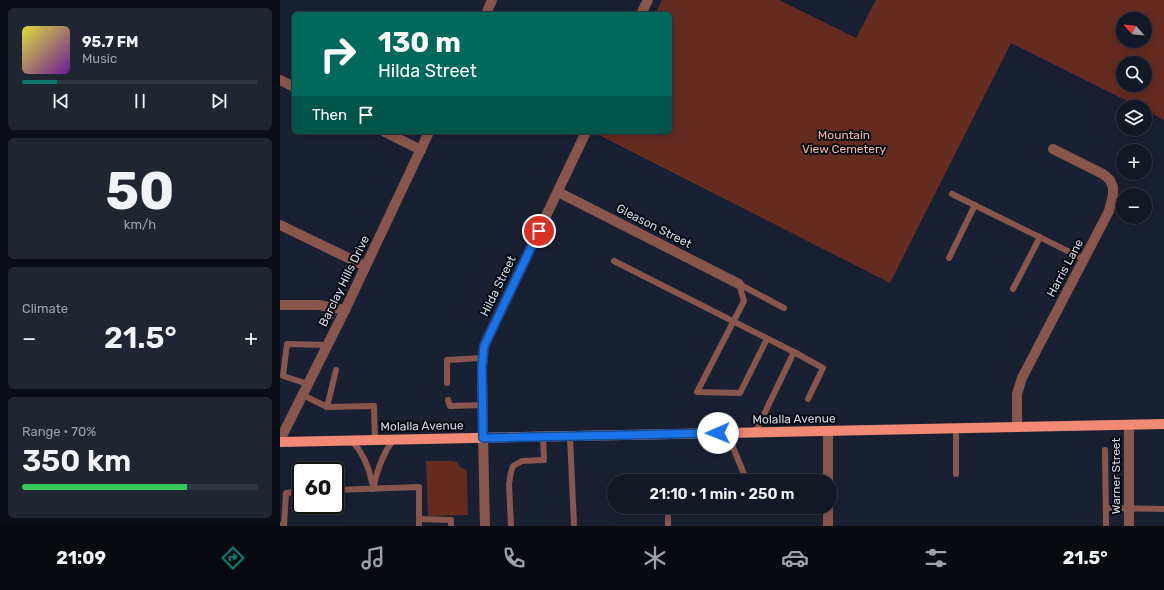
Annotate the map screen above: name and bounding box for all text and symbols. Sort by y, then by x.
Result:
north arrow [1116,12,1152,48]
map controls [1116,12,1152,224]
text: 130 m [378,26,461,59]
icon: right [312,28,364,80]
text: 95.7 FM [82,33,139,51]
text: Music [82,51,117,66]
button: search [1116,56,1152,92]
text: Hilda Street [378,60,477,82]
icon: previous [50,90,72,112]
icon: pause [129,90,151,112]
icon: next [208,90,230,112]
button: layers [1116,100,1152,136]
icon: arrive [355,104,377,126]
text: Then [312,106,347,124]
park label: Mountain View Cemetery [802,128,886,156]
button: + [1116,144,1152,180]
text: 50 [106,160,174,222]
button: − [1116,188,1152,224]
street label: Gleason Street [614,201,694,251]
pin [522,214,556,248]
text: km/h [124,217,156,232]
icon: arrive [528,220,550,242]
street label: Barclay Hills Drive [316,233,372,329]
street label: Harris Lane [1044,236,1086,299]
street label: Hilda Street [477,253,519,319]
text: Climate [22,301,68,316]
text: 21.5° [104,320,177,356]
text: − [22,325,36,352]
text: + [244,325,258,352]
street label: Molalla Avenue [752,411,836,427]
position arrow [697,412,739,454]
street label: Molalla Avenue [380,418,464,434]
text: Range · 70% [22,424,96,439]
street label: Warner Street [1109,437,1123,514]
text: 350 km [22,443,131,479]
speed limit sign: 60 [292,462,344,514]
text: 21:10 · 1 min · 250 m [649,485,795,503]
icon: directions [219,544,247,572]
icon: music [359,544,387,572]
icon: phone [500,544,528,572]
icon: climate [641,544,669,572]
icon: car [781,544,809,572]
icon: filters [922,544,950,572]
text: 21:09 [56,547,106,569]
text: 21.5° [1063,547,1108,569]

